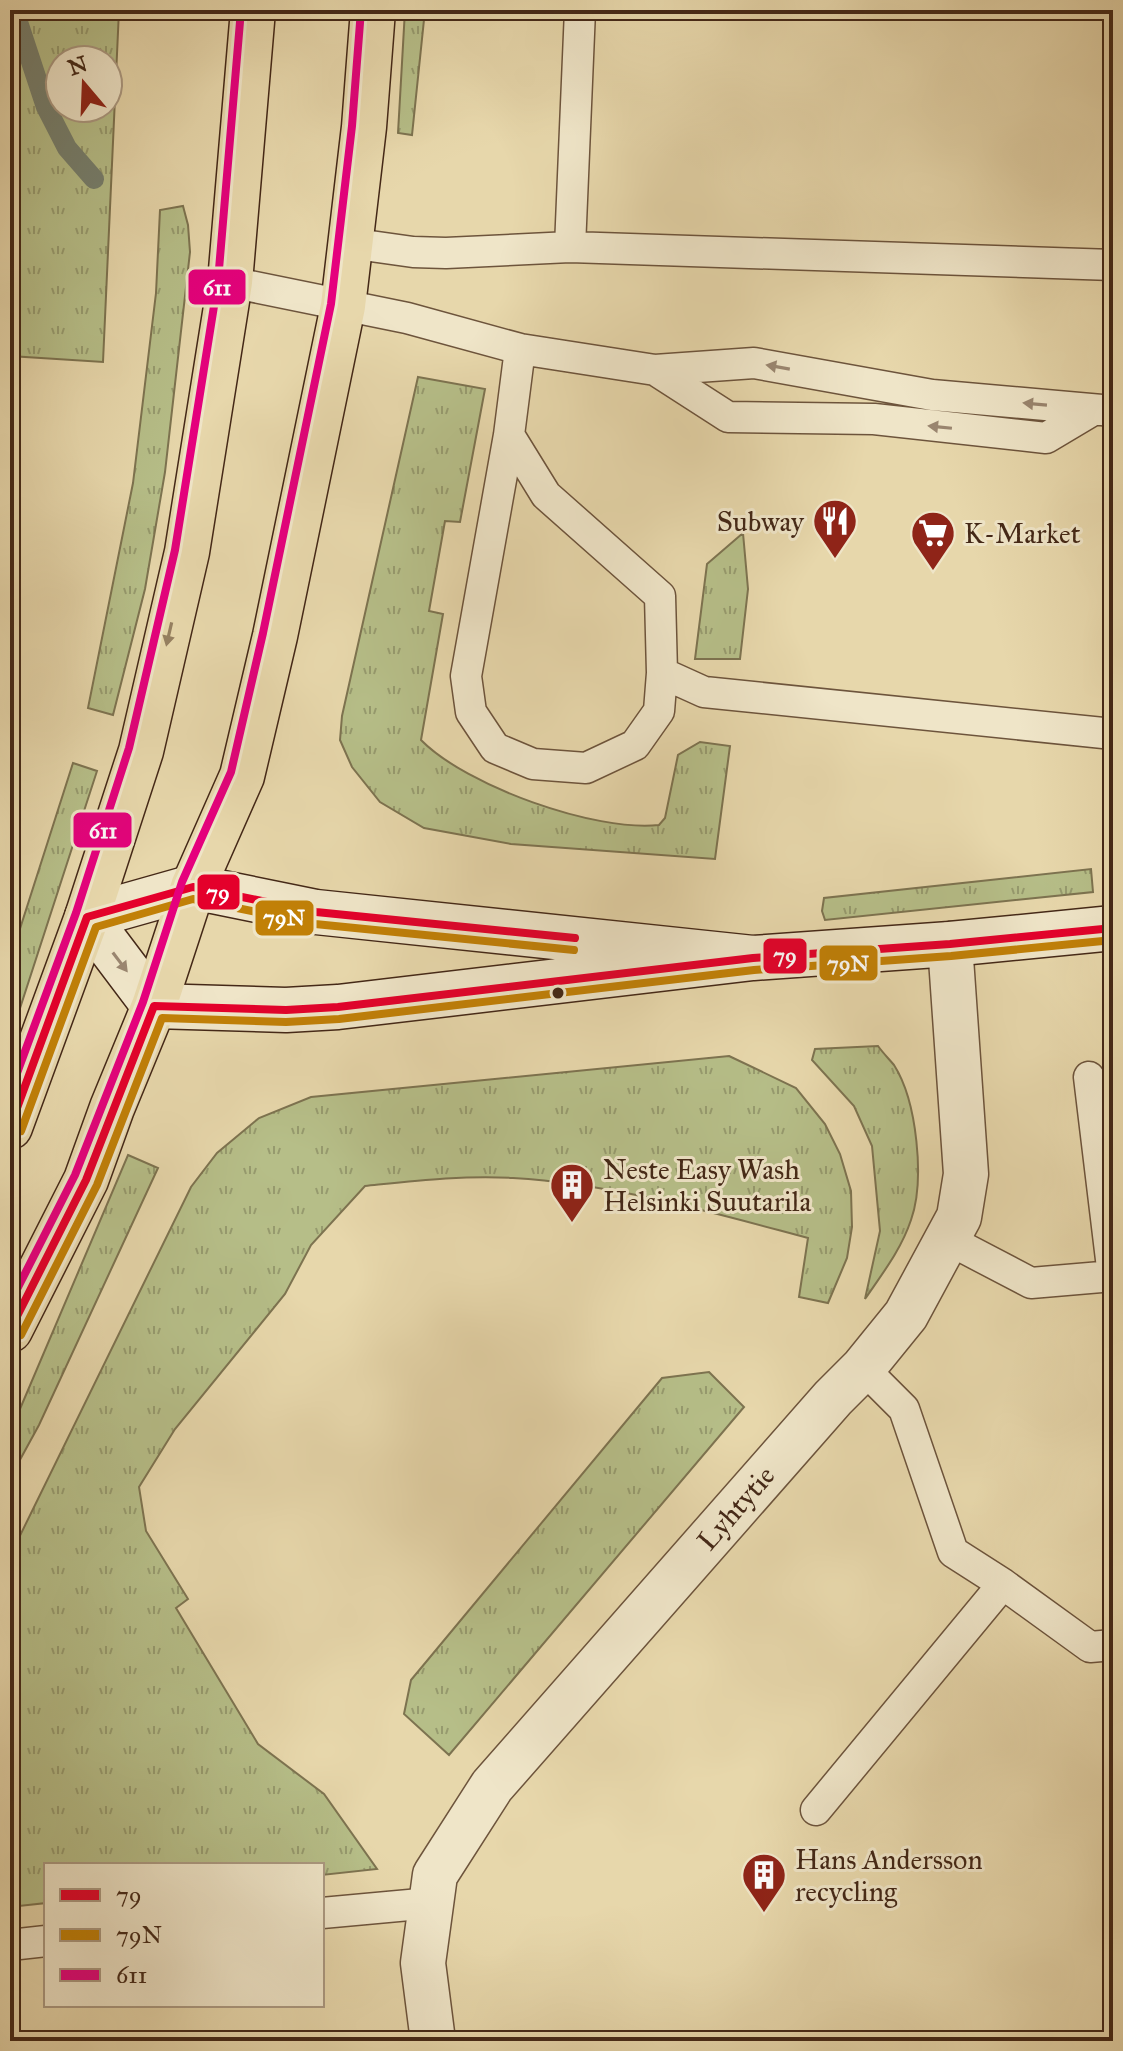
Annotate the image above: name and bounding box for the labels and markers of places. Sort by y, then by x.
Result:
restaurant icon: Subway [811,497,859,560]
place label: Subway [717,504,805,539]
supermarket icon: K-Market [909,509,957,572]
place label: K-Market [964,516,1081,551]
unlabelled marker [550,985,566,1001]
place label: Neste Easy Wash Helsinki Suutarila [603,1152,811,1219]
building icon: Neste Easy Wash Helsinki Suutarila [548,1161,596,1224]
place label: Hans Andersson recycling [795,1842,983,1909]
building icon: Hans Andersson recycling [740,1851,788,1914]

